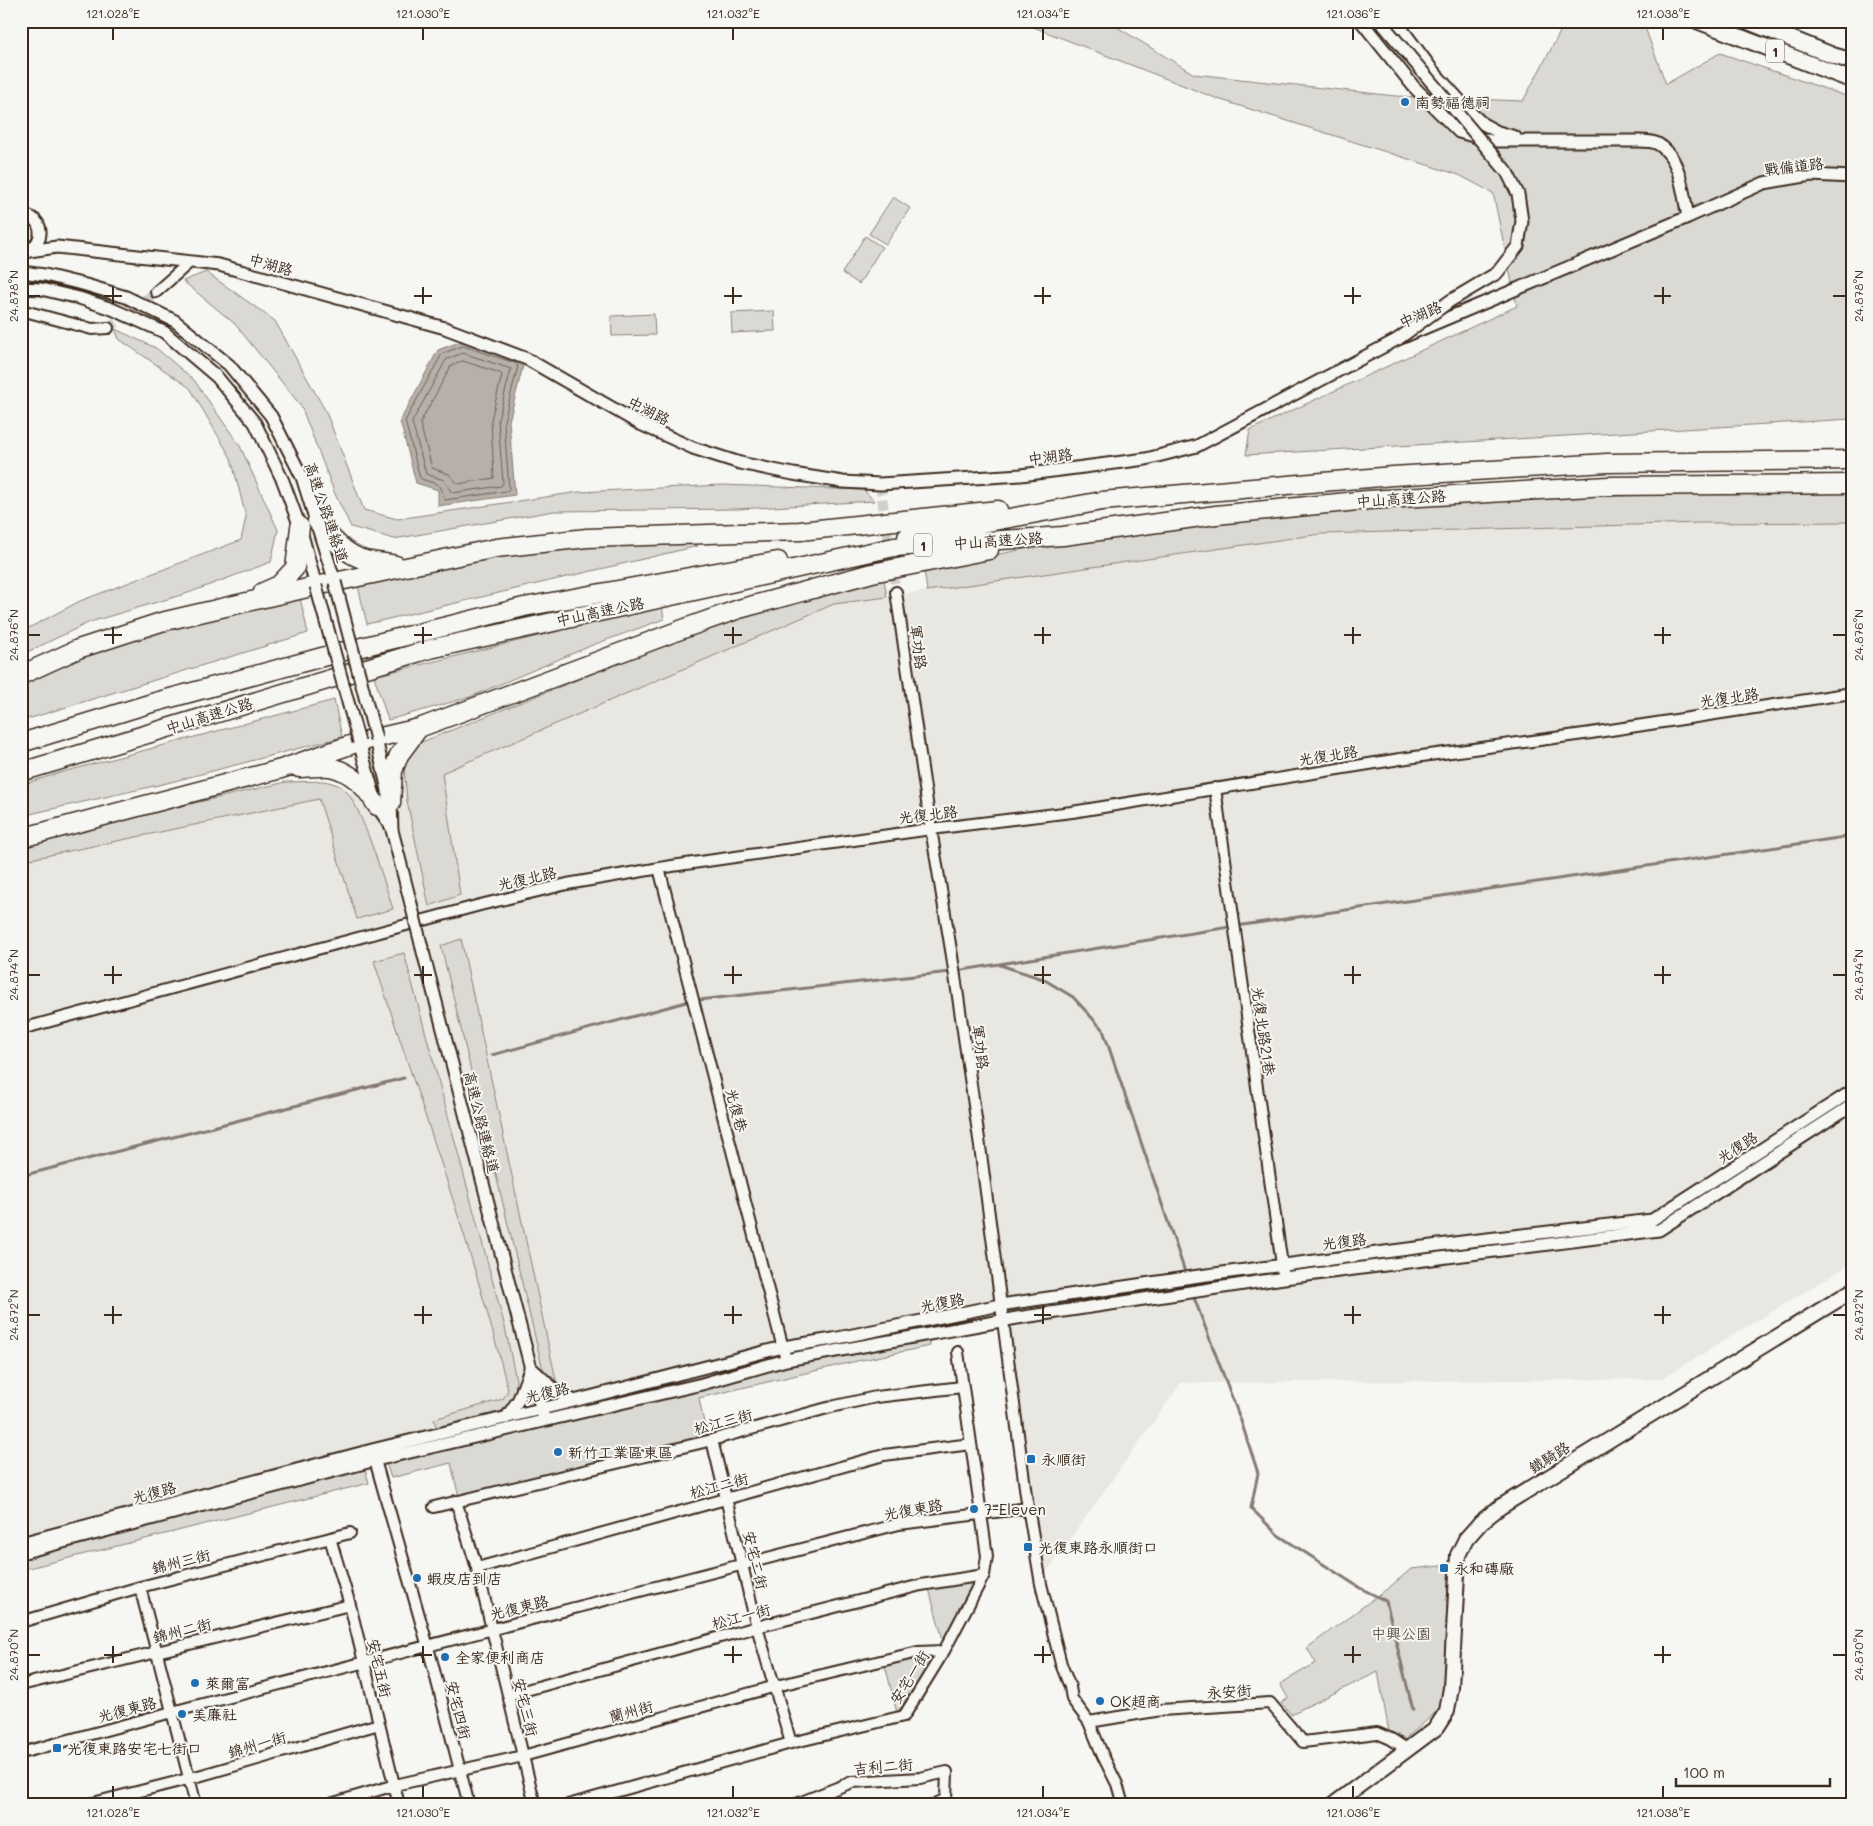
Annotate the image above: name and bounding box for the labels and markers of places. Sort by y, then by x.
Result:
place label: 南勢福德祠 [1415,92,1490,112]
marker: 南勢福德祠 [1399,96,1411,108]
place label: 新竹工業區東區 [568,1442,673,1462]
marker: 新竹工業區東區 [552,1446,564,1458]
place label: 永順街 [1041,1449,1086,1469]
marker: 永順街 [1025,1453,1037,1465]
place label: 7-Eleven [984,1499,1046,1519]
marker: 7-Eleven [968,1503,980,1515]
place label: 光復東路永順街口 [1038,1537,1158,1557]
marker: 光復東路永順街口 [1022,1541,1034,1553]
place label: 永和磚廠 [1454,1558,1514,1578]
marker: 永和磚廠 [1438,1562,1450,1574]
place label: 蝦皮店到店 [427,1568,502,1588]
marker: 蝦皮店到店 [411,1572,423,1584]
place label: 全家便利商店 [455,1647,545,1667]
marker: 全家便利商店 [439,1651,451,1663]
place label: 萊爾富 [205,1673,250,1693]
marker: 萊爾富 [189,1677,201,1689]
place label: OK超商 [1110,1691,1161,1711]
marker: OK超商 [1094,1695,1106,1707]
place label: 美廉社 [192,1704,237,1724]
marker: 美廉社 [176,1708,188,1720]
place label: 光復東路安宅七街口 [67,1738,202,1758]
marker: 光復東路安宅七街口 [51,1742,63,1754]

